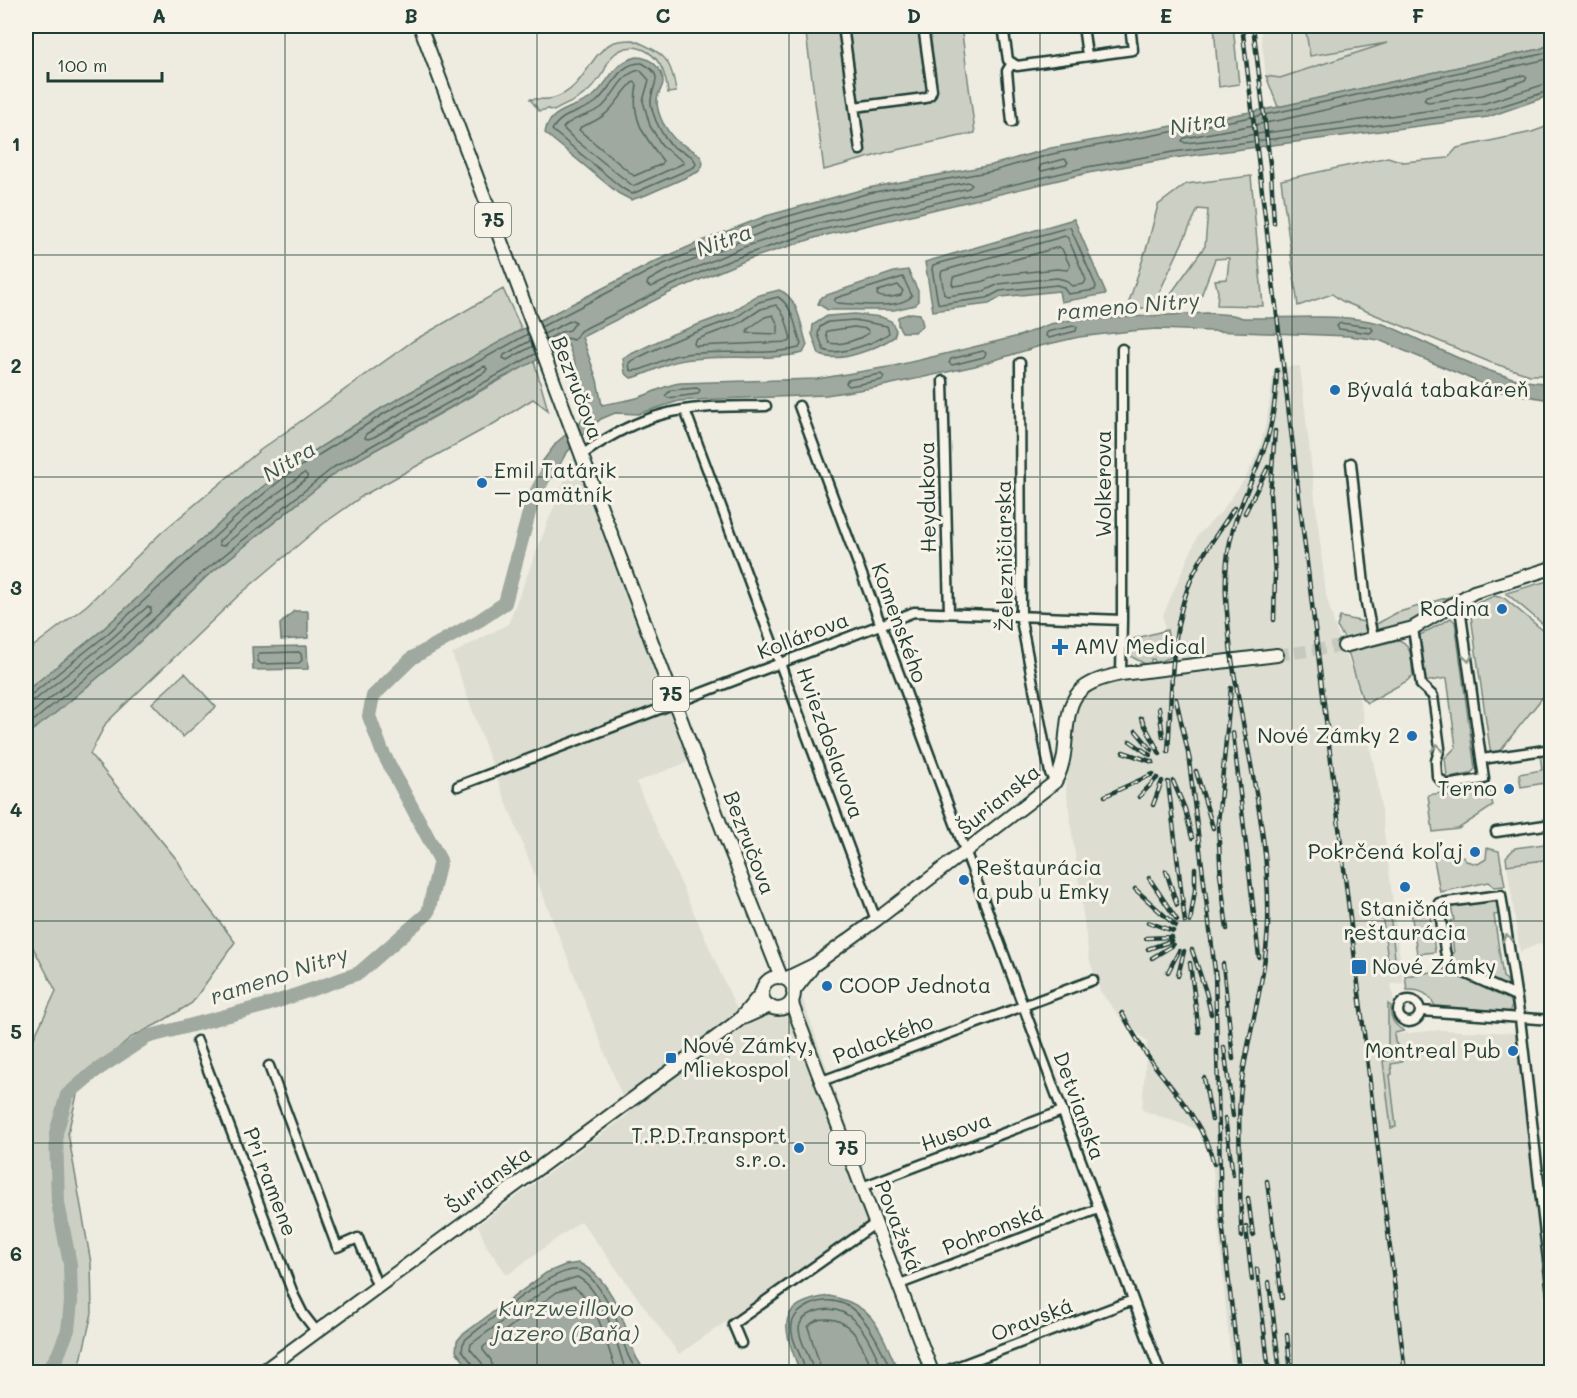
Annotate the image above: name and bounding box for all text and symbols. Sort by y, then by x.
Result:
text: A [152,2,166,28]
text: B [404,2,418,28]
text: C [656,2,671,28]
text: D [907,2,921,28]
text: E [1160,2,1172,28]
text: F [1412,2,1425,28]
scale bar [48,45,162,83]
text: 100 m [57,53,107,77]
water label: Nitra [1167,104,1229,141]
text: 1 [12,130,20,156]
road number: 75 [475,203,511,237]
water label: Nitra [692,216,756,263]
water label: rameno Nitry [1055,285,1201,326]
street label: Bezručova [546,332,610,443]
text: 2 [10,352,22,378]
place label: Bývalá tabakáreň [1347,375,1528,402]
marker: Bývalá tabakáreň [1328,383,1342,397]
street label: Wolkerova [1089,430,1116,538]
water label: Nitra [257,433,321,488]
street label: Heydukova [912,441,941,553]
place label: Emil Tatárik – pamätník [494,456,616,507]
marker: Emil Tatárik – pamätník [475,476,489,490]
street label: Železničiarska [989,480,1018,632]
street label: Komenského [866,559,935,686]
text: 3 [10,574,22,600]
place label: Rodina [1420,594,1490,621]
marker: Rodina [1495,602,1509,616]
street label: Kollárova [753,605,852,664]
place label: AMV Medical [1074,632,1206,659]
marker: AMV Medical [1051,638,1069,656]
one-way arrow [1461,654,1473,663]
street label: Hviezdoslavova [791,663,871,822]
road number: 75 [653,677,689,711]
place label: Nové Zámky 2 [1257,721,1400,748]
marker: Nové Zámky 2 [1405,729,1419,743]
one-way arrow [1431,743,1444,752]
street label: Šurianska [951,757,1045,841]
place label: Terno [1438,774,1497,801]
marker: Terno [1502,782,1516,796]
street label: Bezručova [718,787,782,898]
text: 4 [10,796,23,822]
place label: Pokrčená koľaj [1308,837,1463,864]
marker: Pokrčená koľaj [1468,845,1482,859]
place label: Reštaurácia a pub u Emky [976,853,1109,904]
marker: Reštaurácia a pub u Emky [957,873,971,887]
marker: Staničná reštaurácia [1398,880,1412,894]
place label: Staničná reštaurácia [1343,894,1467,945]
one-way arrow [1502,933,1514,942]
water label: rameno Nitry [206,938,352,1010]
place label: Nové Zámky [1372,952,1496,979]
marker: Nové Zámky [1350,958,1368,976]
place label: COOP Jednota [839,971,991,998]
marker: COOP Jednota [820,979,834,993]
street label: Palackého [829,1006,936,1069]
text: 5 [10,1018,22,1044]
place label: Nové Zámky, Mliekospol [683,1031,814,1082]
place label: Montreal Pub [1365,1036,1501,1063]
marker: Montreal Pub [1506,1044,1520,1058]
street label: Detvianska [1048,1048,1112,1163]
marker: Nové Zámky, Mliekospol [664,1051,678,1065]
street label: Husova [916,1105,995,1156]
place label: T.P.D.Transport s.r.o. [631,1121,787,1172]
street label: Pri ramene [238,1123,305,1240]
road number: 75 [829,1131,865,1165]
street label: Šurianska [440,1139,536,1219]
marker: T.P.D.Transport s.r.o. [792,1141,806,1155]
street label: Považská [870,1176,929,1275]
street label: Pohronská [938,1197,1047,1260]
text: 6 [10,1240,22,1266]
street label: Oravská [987,1291,1076,1347]
water label: Kurzweillovo jazero (Baňa) [489,1293,639,1347]

